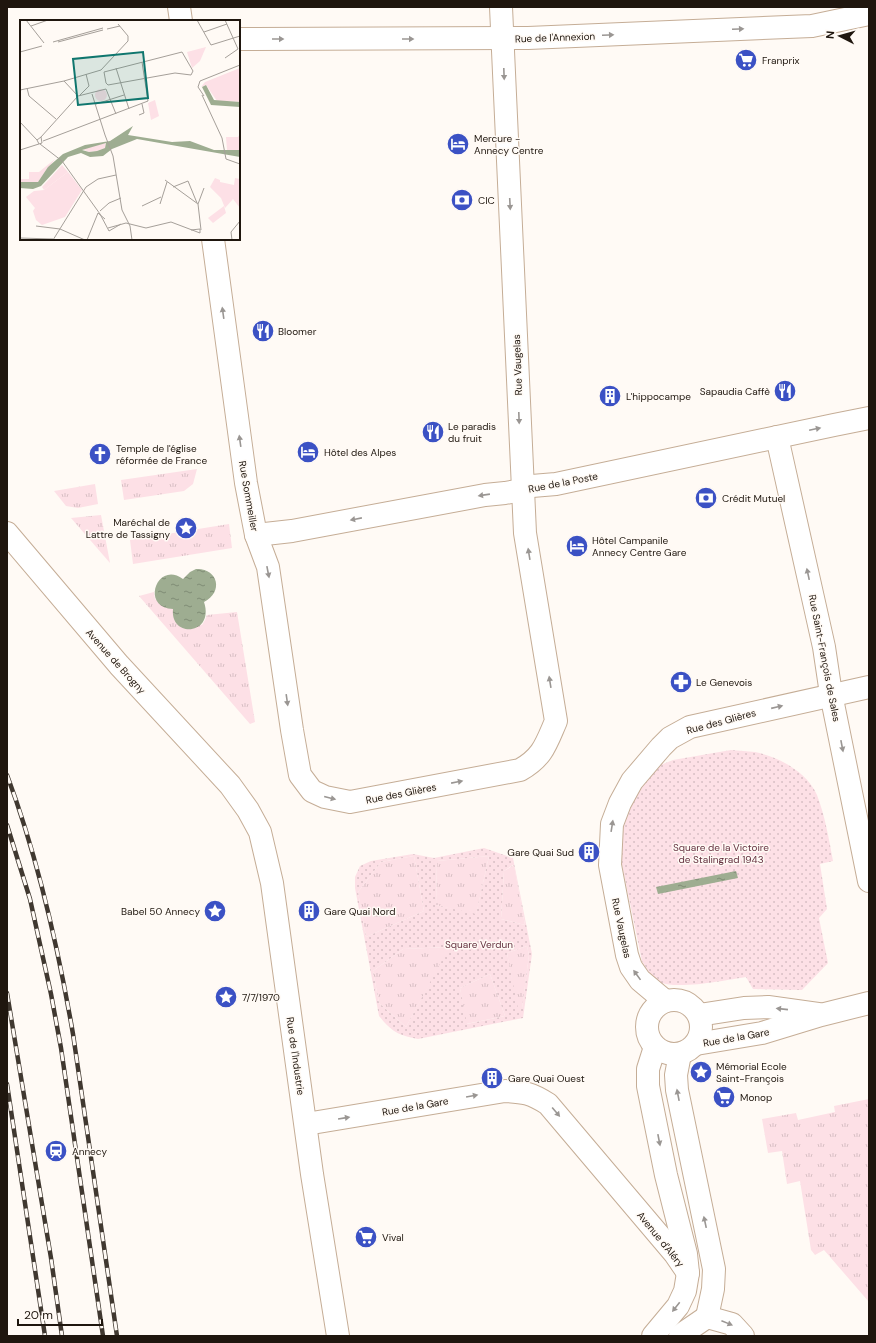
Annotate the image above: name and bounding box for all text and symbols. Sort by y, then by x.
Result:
north arrow [820,16,860,56]
inset map [20,20,240,240]
one-way arrow [732,26,744,33]
street label: Rue de l'Annexion [515,30,596,45]
text: N [823,30,837,40]
one-way arrow [602,32,615,38]
one-way arrow [272,36,285,42]
one-way arrow [402,36,415,42]
supermarket icon: Franprix [733,47,759,73]
place label: Franprix [762,54,800,67]
one-way arrow [501,68,507,81]
hotel icon: Mercure - Annecy Centre [445,131,471,157]
place label: Mercure - Annecy Centre [474,132,544,157]
bank icon: CIC [449,187,475,213]
place label: CIC [478,194,495,207]
one-way arrow [507,198,513,211]
one-way arrow [220,306,226,319]
restaurant icon: Bloomer [250,318,276,344]
place label: Bloomer [278,325,317,338]
street label: Rue Vaugelas [510,334,525,396]
restaurant icon: Sapaudia Caffè [772,378,798,404]
building icon: L'hippocampe [597,383,623,409]
place label: Sapaudia Caffè [700,385,770,398]
place label: L'hippocampe [626,390,691,403]
one-way arrow [516,412,523,424]
restaurant icon: Le paradis du fruit [420,419,446,445]
place label: Le paradis du fruit [448,420,496,445]
one-way arrow [809,425,822,431]
one-way arrow [237,435,243,447]
hotel icon: Hôtel des Alpes [295,439,321,465]
church icon: Temple de l'église réformée de France [87,441,113,467]
place label: Temple de l'église réformée de France [116,442,208,467]
place label: Hôtel des Alpes [324,446,396,459]
street label: Rue Sommeiller [236,460,261,533]
street label: Rue de la Poste [527,469,599,496]
bank icon: Crédit Mutuel [693,485,719,511]
one-way arrow [478,492,490,498]
place label: Crédit Mutuel [722,492,785,505]
place icon: Maréchal de Lattre de Tassigny [173,515,199,541]
place label: Maréchal de Lattre de Tassigny [86,516,170,541]
one-way arrow [350,516,362,522]
hotel icon: Hôtel Campanile Annecy Centre Gare [564,533,590,559]
place label: Hôtel Campanile Annecy Centre Gare [592,534,687,559]
one-way arrow [525,548,531,560]
one-way arrow [266,566,272,578]
one-way arrow [804,567,810,580]
street label: Rue Saint-François de Sales [806,593,843,723]
street label: Avenue de Brogny [83,626,149,697]
pharmacy icon: Le Genevois [668,669,694,695]
one-way arrow [547,676,553,688]
place label: Le Genevois [696,676,752,689]
one-way arrow [284,694,290,706]
one-way arrow [771,704,783,710]
street label: Rue des Glières [685,706,757,737]
one-way arrow [839,740,845,752]
one-way arrow [451,778,463,784]
street label: Rue des Glières [365,780,438,807]
one-way arrow [324,795,336,801]
one-way arrow [610,820,616,832]
building icon: Gare Quai Sud [576,839,602,865]
park label: Square de la Victoire de Stalingrad 1943 [673,841,769,866]
place label: Gare Quai Sud [507,846,574,859]
street label: Rue Vaugelas [609,897,634,959]
place icon: Babel 50 Annecy [202,898,228,924]
building icon: Gare Quai Nord [296,898,322,924]
place label: Babel 50 Annecy [121,905,200,918]
place label: Gare Quai Nord [324,905,395,918]
park label: Square Verdun [445,938,513,951]
one-way arrow [633,970,641,980]
place icon: 7/7/1970 [213,984,239,1010]
place label: 7/7/1970 [242,991,280,1004]
one-way arrow [776,1005,788,1012]
street label: Rue de l'Industrie [284,1016,307,1096]
street label: Rue de la Gare [702,1025,771,1050]
place icon: Mémorial Ecole Saint-François [688,1059,714,1085]
place label: Mémorial Ecole Saint-François [716,1060,787,1085]
building icon: Gare Quai Ouest [479,1065,505,1091]
place label: Gare Quai Ouest [508,1072,585,1085]
supermarket icon: Monop [711,1084,737,1110]
one-way arrow [675,1089,681,1101]
place label: Monop [740,1091,772,1104]
one-way arrow [466,1093,478,1099]
street label: Rue de la Gare [381,1094,450,1119]
one-way arrow [551,1107,560,1118]
one-way arrow [338,1115,350,1121]
one-way arrow [657,1134,663,1146]
station icon: Annecy [43,1138,69,1164]
place label: Annecy [72,1145,108,1158]
street label: Avenue d'Aléry [634,1209,687,1270]
one-way arrow [702,1216,708,1229]
supermarket icon: Vival [353,1224,379,1250]
place label: Vival [382,1231,404,1244]
scale bar [18,1301,102,1327]
one-way arrow [672,1302,680,1313]
text: 20 m [24,1307,53,1323]
one-way arrow [721,1320,733,1327]

